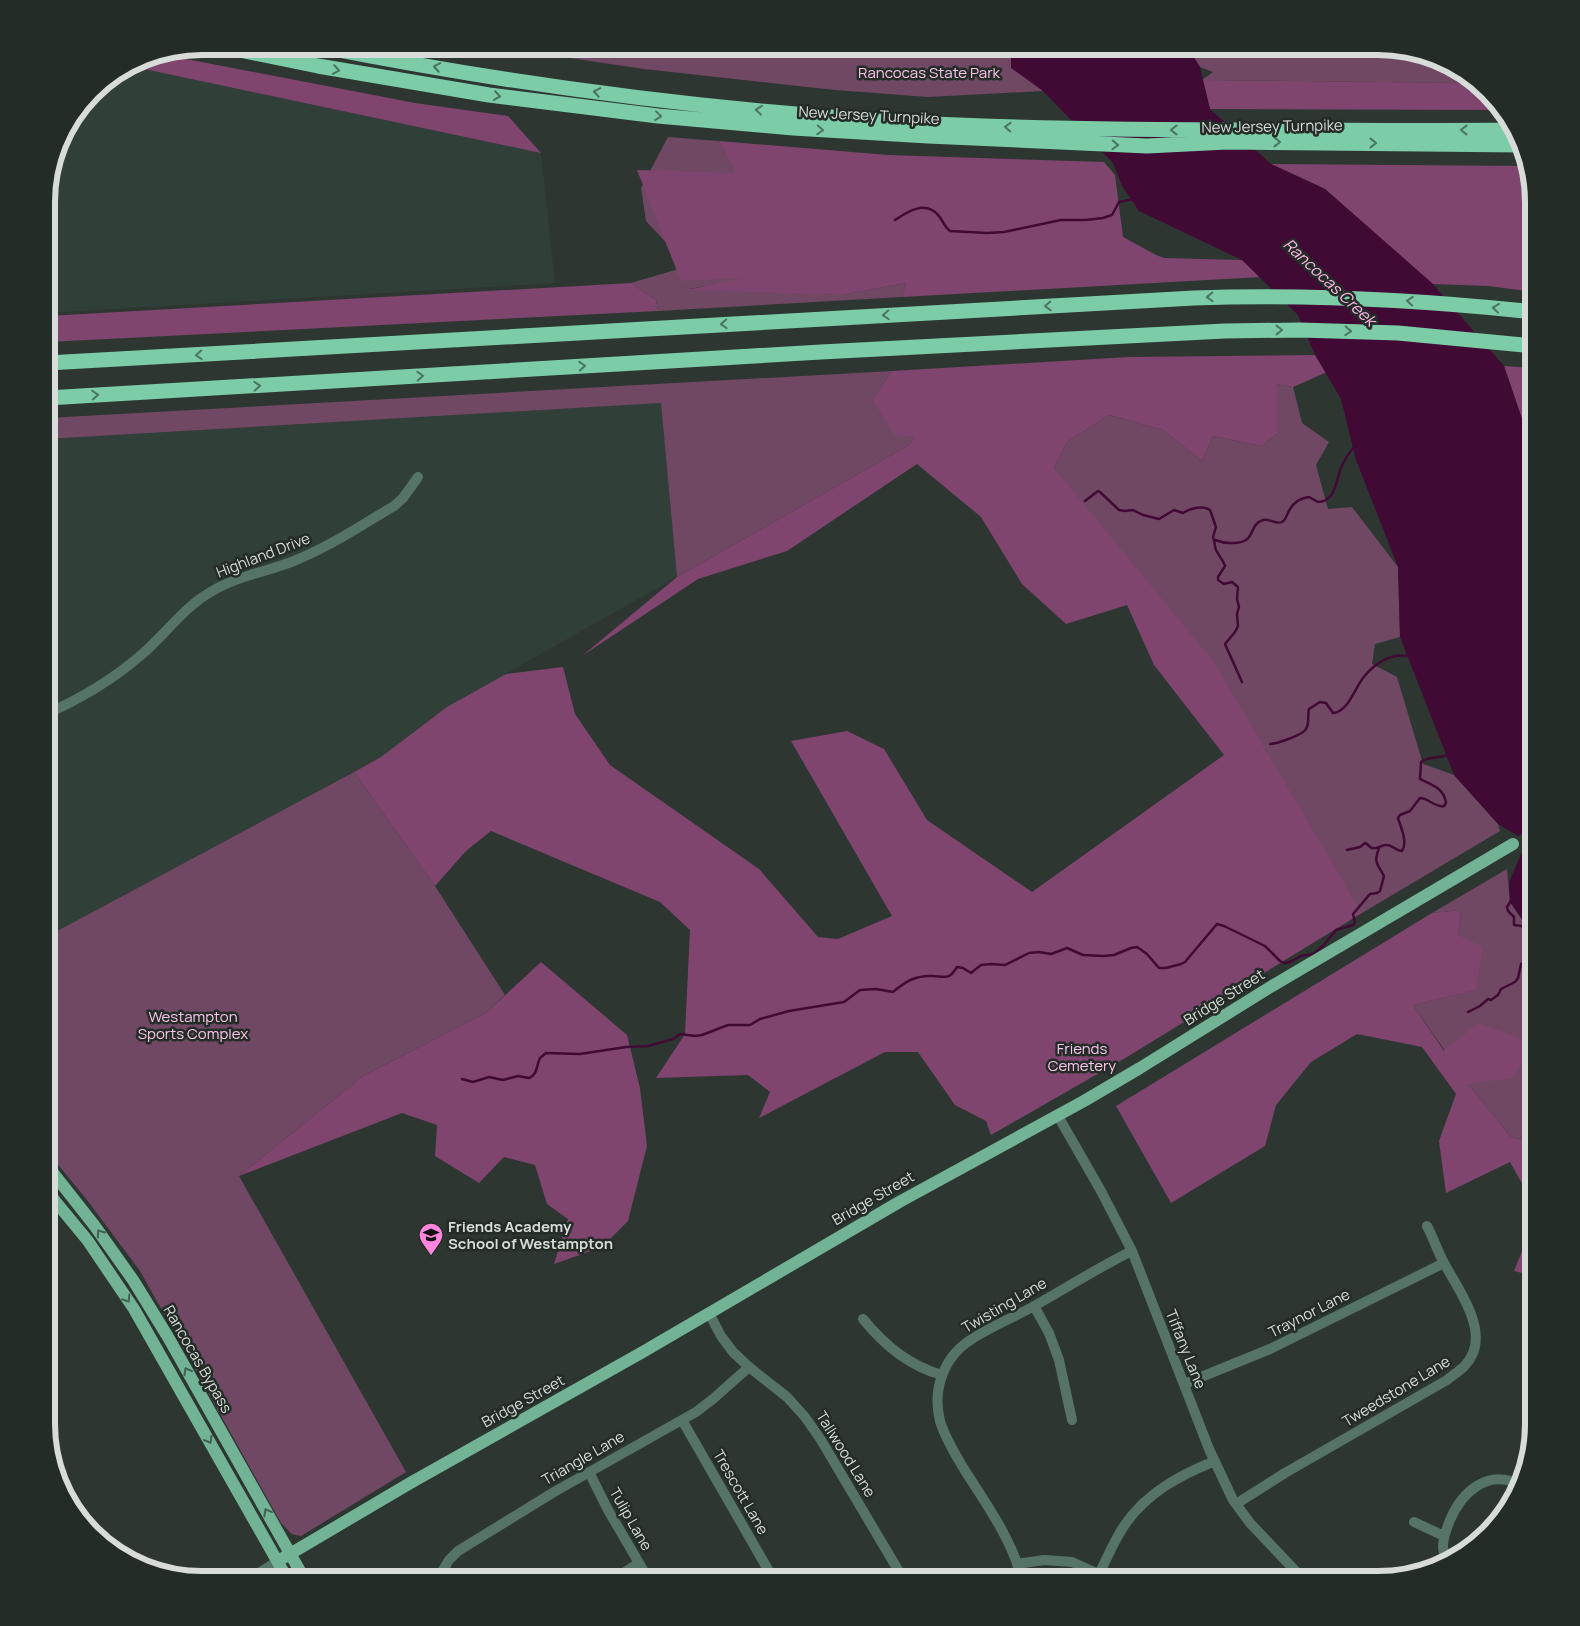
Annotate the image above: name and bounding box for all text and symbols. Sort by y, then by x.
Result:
park label: Rancocas State Park [858,62,1001,83]
one-way arrow [432,63,441,73]
one-way arrow [332,64,341,74]
one-way arrow [593,88,602,98]
one-way arrow [493,90,501,101]
street label: New Jersey Turnpike [798,101,940,129]
one-way arrow [755,105,763,116]
one-way arrow [654,110,662,121]
street label: New Jersey Turnpike [1201,114,1343,138]
one-way arrow [1004,122,1012,132]
one-way arrow [816,124,824,135]
one-way arrow [1170,125,1178,135]
one-way arrow [1460,125,1468,135]
one-way arrow [1274,137,1281,147]
one-way arrow [1370,138,1377,148]
one-way arrow [1111,140,1119,150]
water label: Rancocas Creek [1279,233,1383,332]
one-way arrow [1206,292,1214,302]
one-way arrow [1406,296,1414,307]
one-way arrow [1044,300,1052,311]
one-way arrow [1492,303,1500,314]
one-way arrow [882,310,890,321]
one-way arrow [719,319,727,330]
one-way arrow [1276,325,1284,335]
one-way arrow [1345,326,1353,337]
one-way arrow [195,349,203,360]
one-way arrow [578,361,586,372]
one-way arrow [416,371,424,382]
one-way arrow [254,380,262,391]
one-way arrow [91,389,99,400]
street label: Highland Drive [213,527,313,583]
street label: Bridge Street [1180,964,1268,1030]
park label: Westampton Sports Complex [138,1006,248,1044]
park label: Friends Cemetery [1048,1038,1116,1076]
street label: Bridge Street [828,1166,918,1230]
place label: Friends Academy School of Westampton [448,1216,613,1254]
school or university icon: Friends Academy School of Westampton [418,1222,444,1256]
one-way arrow [97,1229,106,1239]
street label: Twisting Lane [958,1272,1051,1338]
street label: Traynor Lane [1265,1283,1354,1343]
one-way arrow [121,1294,131,1303]
street label: Rancocas Bypass [159,1301,237,1417]
street label: Tiffany Lane [1161,1306,1211,1392]
street label: Tweedstone Lane [1338,1350,1454,1432]
one-way arrow [183,1367,193,1376]
street label: Bridge Street [478,1370,568,1432]
street label: Tallwood Lane [811,1407,881,1501]
street label: Triangle Lane [538,1426,628,1490]
one-way arrow [202,1435,212,1444]
street label: Trescott Lane [708,1446,774,1538]
street label: Tulip Lane [605,1484,658,1555]
one-way arrow [263,1508,273,1517]

